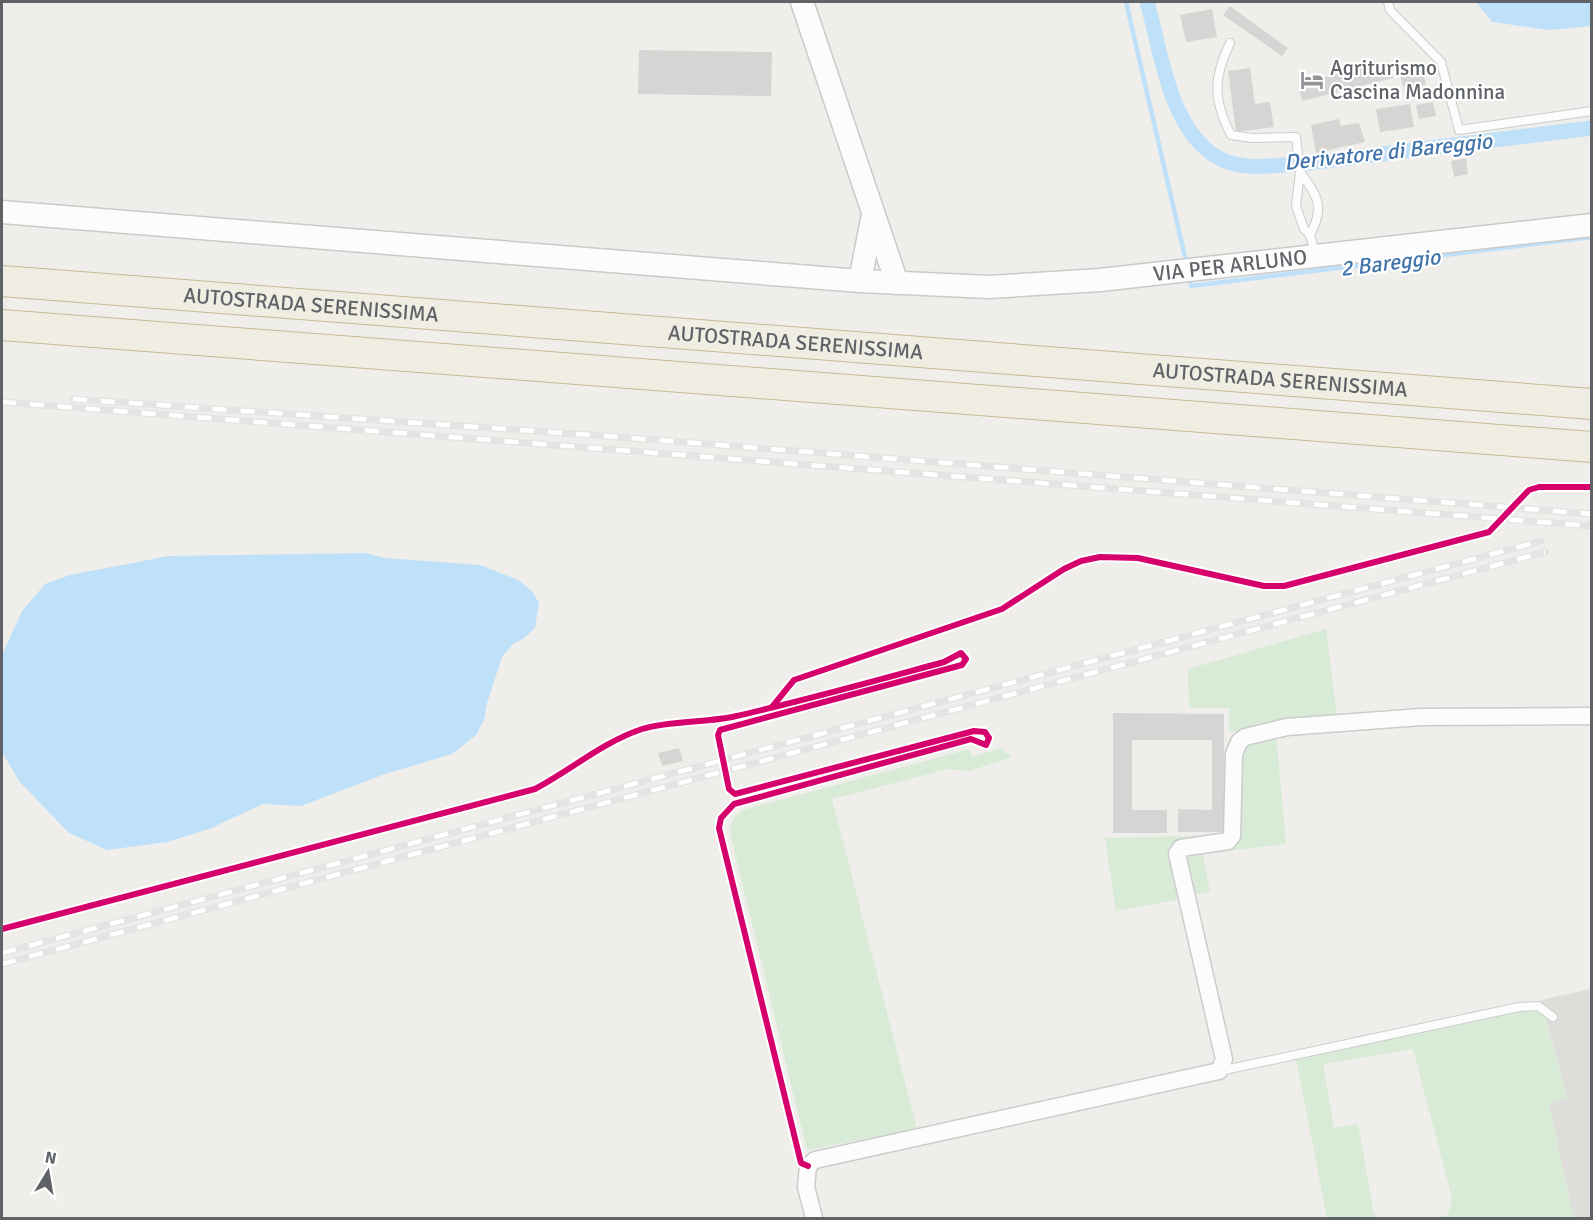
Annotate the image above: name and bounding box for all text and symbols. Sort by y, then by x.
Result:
place label: Agriturismo Cascina Madonnina [1330,55,1505,105]
hotel icon: Agriturismo Cascina Madonnina [1299,67,1325,93]
water label: Derivatore di Bareggio [1283,127,1495,176]
water label: 2 Bareggio [1339,243,1443,282]
street label: VIA PER ARLUNO [1152,244,1308,287]
street label: AUTOSTRADA SERENISSIMA [183,282,440,328]
street label: AUTOSTRADA SERENISSIMA [667,320,924,365]
street label: AUTOSTRADA SERENISSIMA [1152,357,1409,403]
north arrow [18,1142,78,1202]
text: N [43,1147,58,1169]

